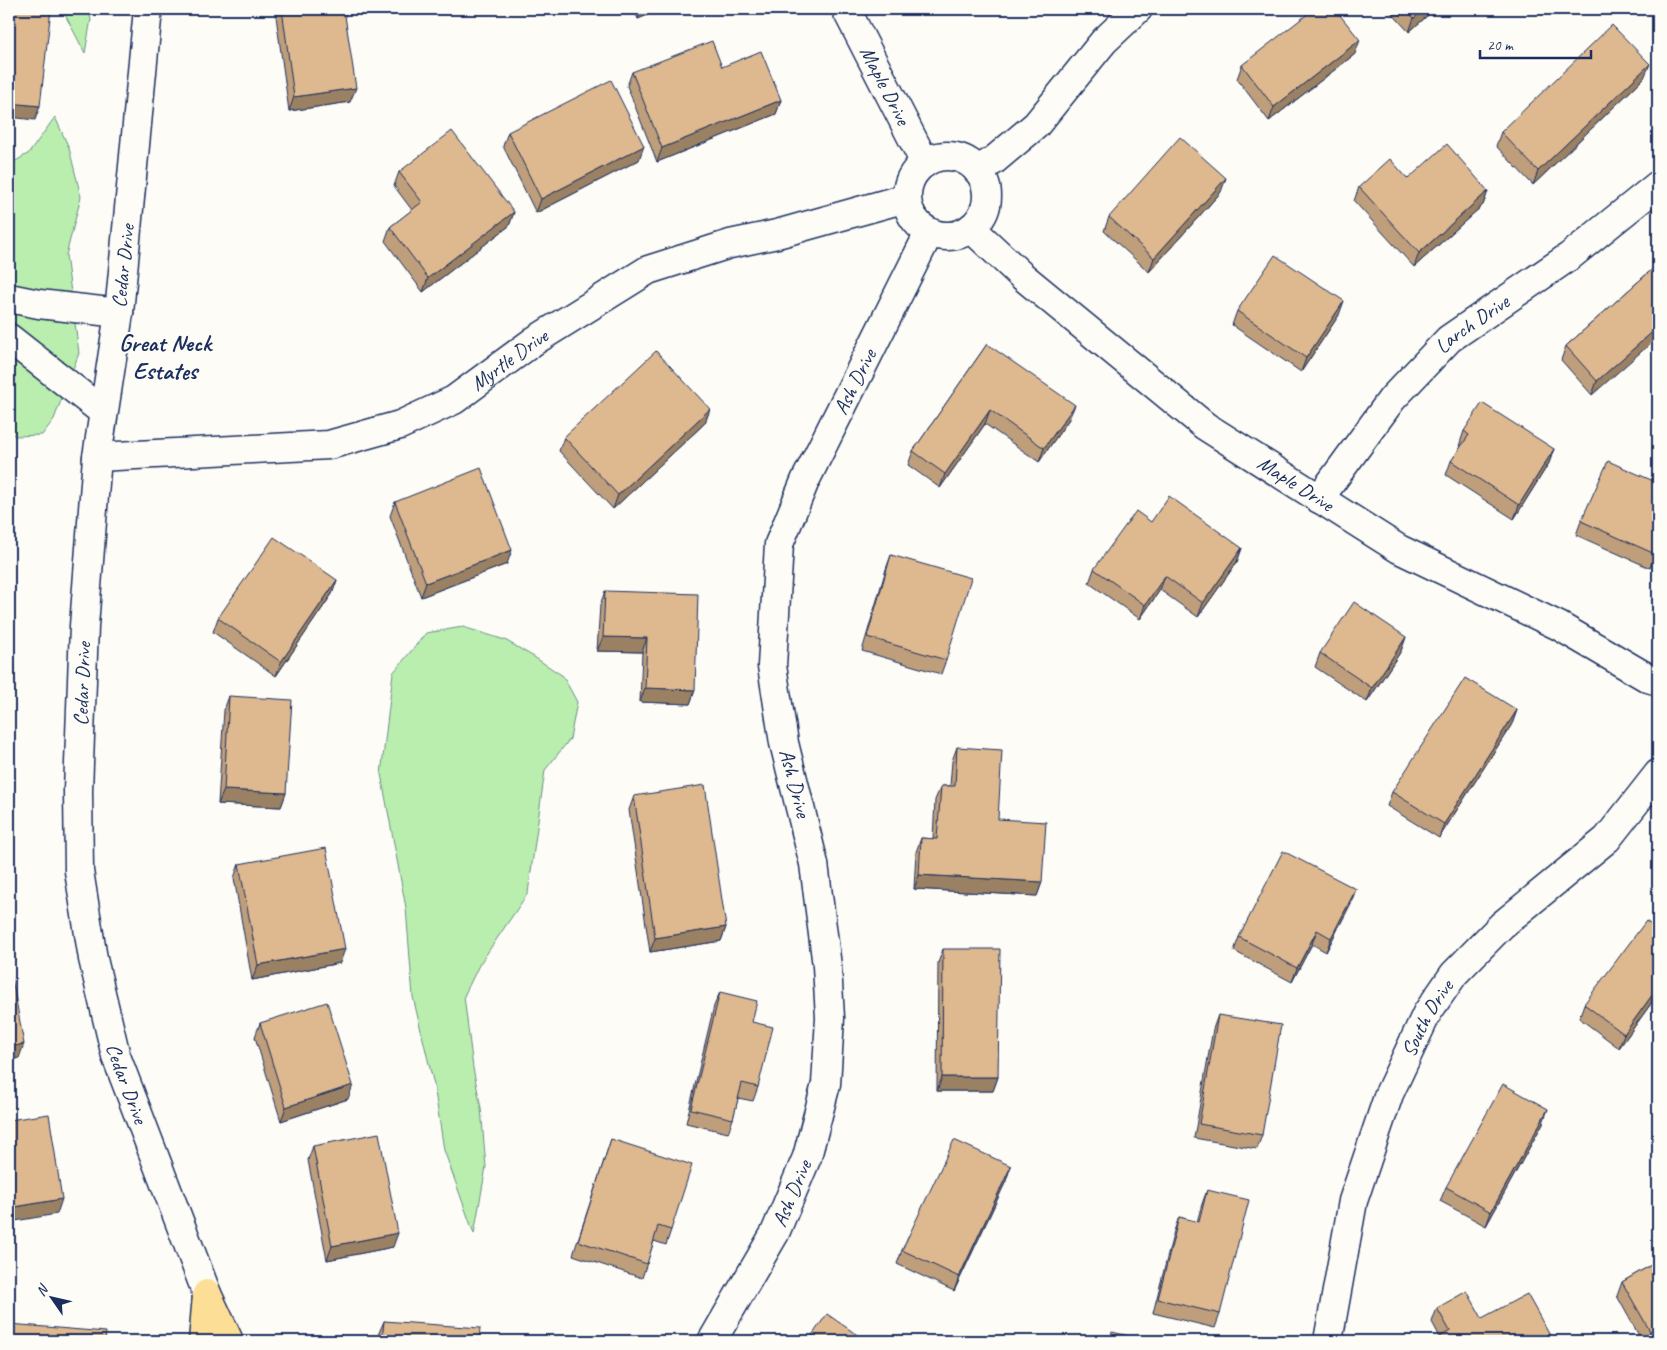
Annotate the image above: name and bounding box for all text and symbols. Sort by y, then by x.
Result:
scale bar [1480,28,1591,60]
text: 20 m [1487,36,1514,55]
street label: Maple Drive [854,42,917,131]
street label: Cedar Drive [106,221,141,309]
street label: Larch Drive [1429,288,1515,359]
street label: Myrtle Drive [465,322,554,396]
district label: Great Neck Estates [119,328,213,386]
street label: Ash Drive [827,344,882,419]
street label: Maple Drive [1253,450,1340,518]
street label: Cedar Drive [68,640,97,726]
street label: Ash Drive [773,746,817,821]
street label: South Drive [1395,973,1460,1061]
street label: Cedar Drive [101,1041,154,1129]
street label: Ash Drive [766,1155,818,1231]
north arrow [28,1272,78,1322]
text: N [32,1281,52,1299]

